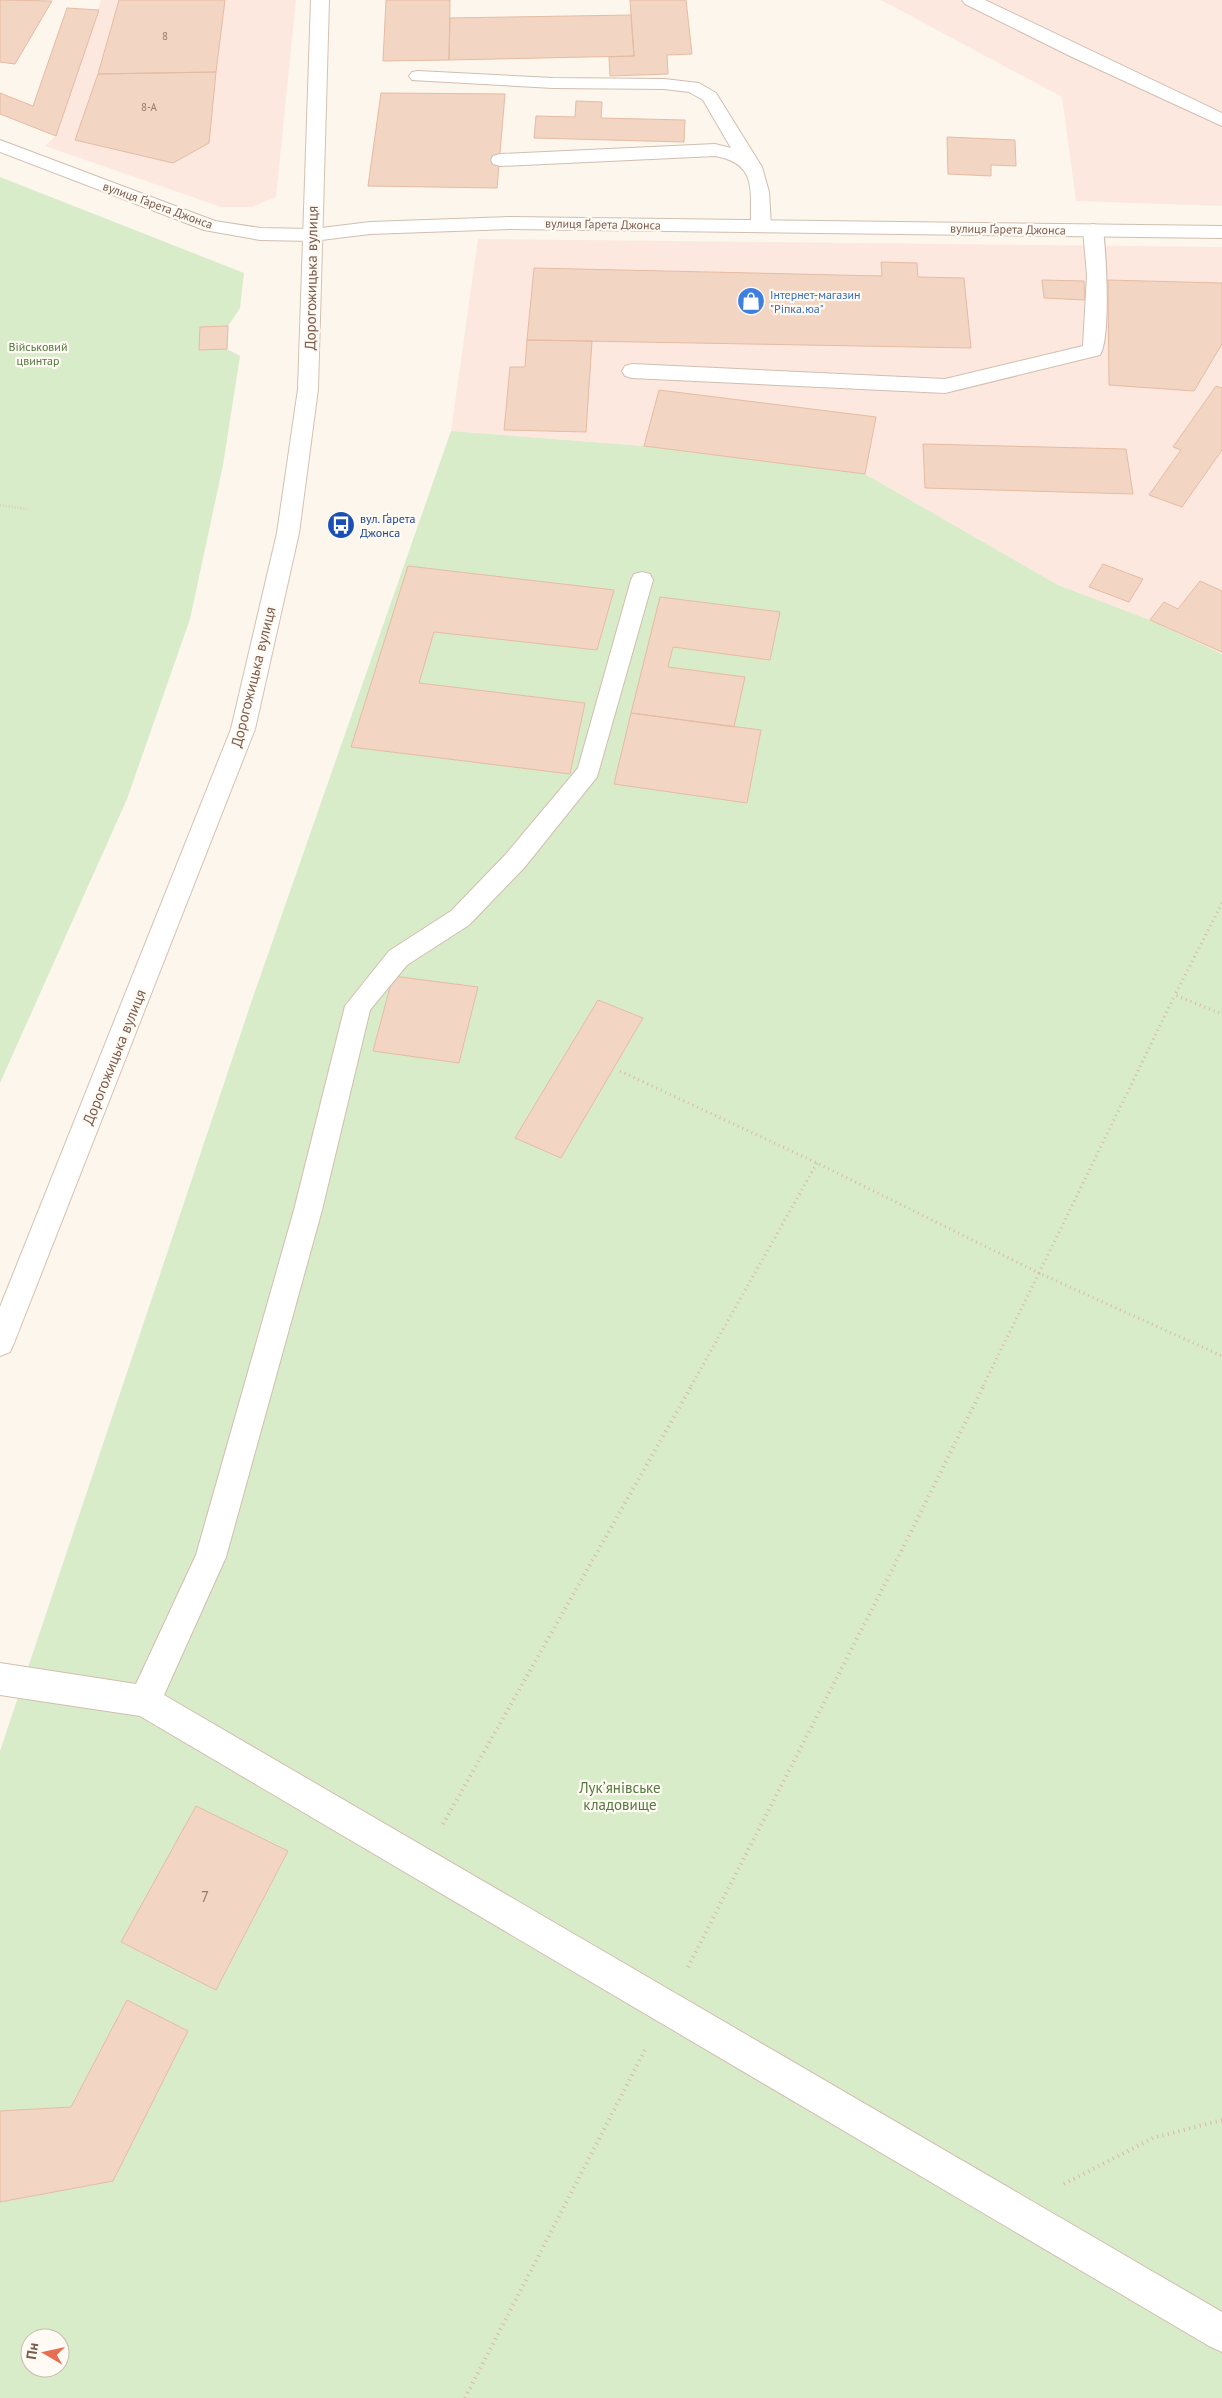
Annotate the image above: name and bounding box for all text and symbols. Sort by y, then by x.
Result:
house number: 8 [162,29,168,43]
house number: 8-А [141,100,158,114]
street label: вулиця Ґарета Джонса [101,178,215,232]
street label: Дорогожицька вулиця [300,206,322,350]
street label: вулиця Ґарета Джонса [545,215,661,233]
street label: вулиця Ґарета Джонса [950,220,1066,238]
shop icon: Інтернет-магазин "Ріпка.юа" [736,286,766,316]
place label: Інтернет-магазин "Ріпка.юа" [770,287,861,316]
park label: Військовий цвинтар [9,339,67,368]
bus stop icon: вул. Ґарета Джонса [326,510,356,540]
place label: вул. Ґарета Джонса [360,511,416,540]
street label: Дорогожицька вулиця [226,605,280,749]
street label: Дорогожицька вулиця [78,987,150,1127]
park label: Лукʼянівське кладовище [578,1778,661,1814]
house number: 7 [201,1887,209,1906]
north arrow [20,2328,70,2378]
text: Пн [22,2341,42,2361]

